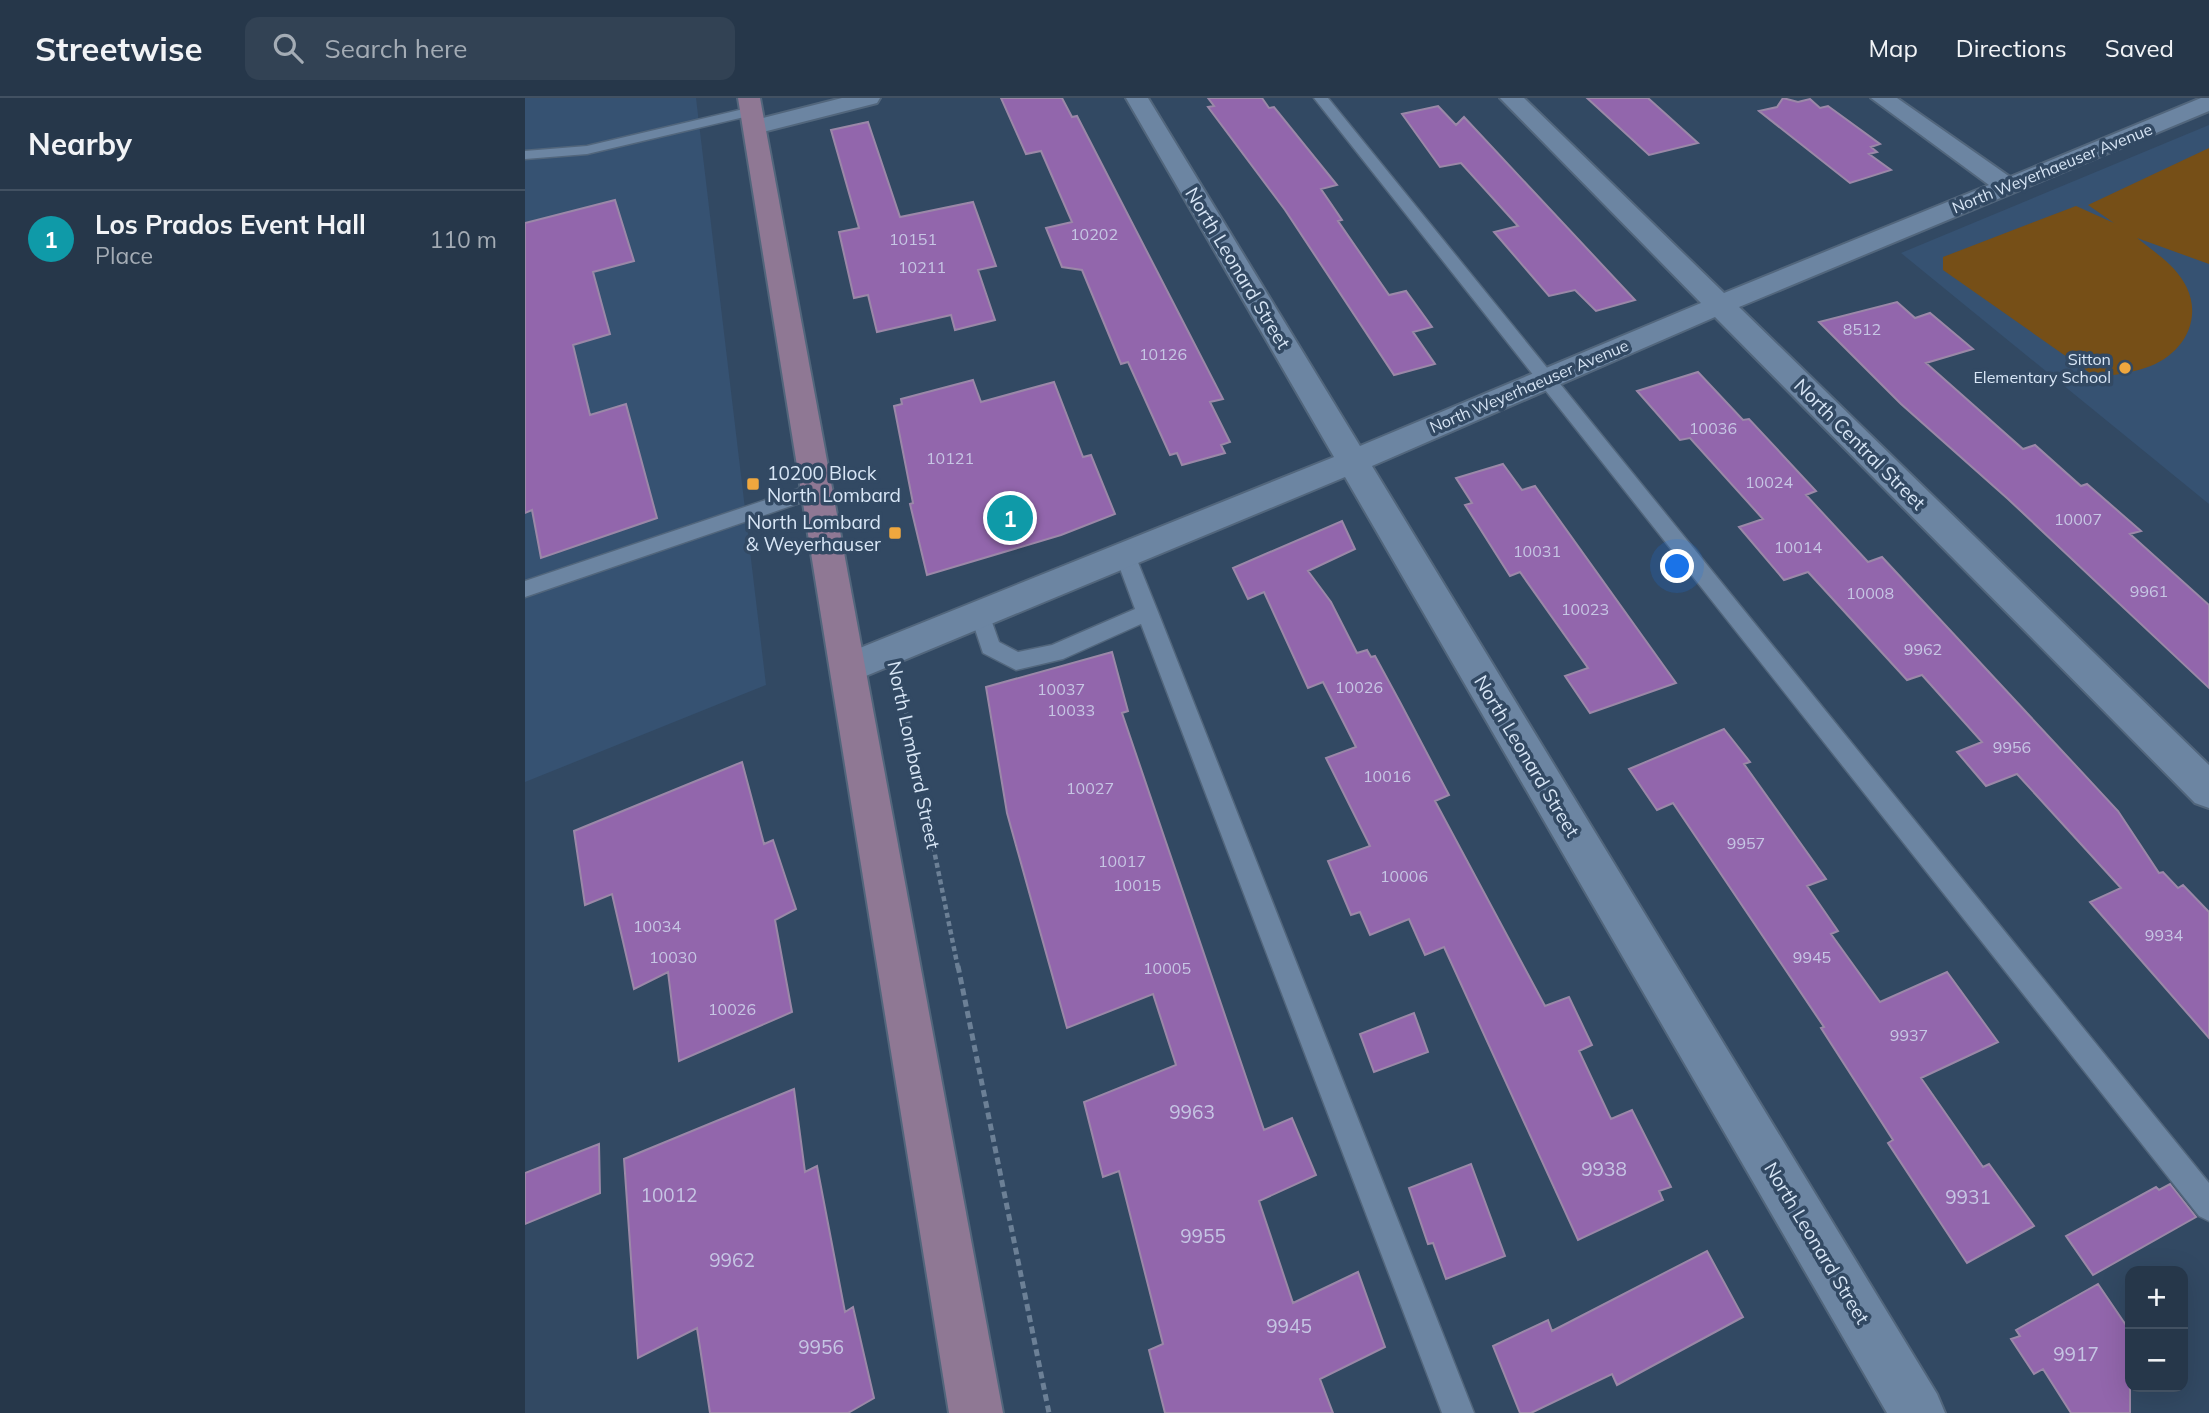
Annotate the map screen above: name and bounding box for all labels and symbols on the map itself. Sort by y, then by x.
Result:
street label: North Weyerhaeuser Avenue [1949,119,2155,217]
street label: North Leonard Street [1180,183,1296,354]
house number: 10202 [1070,224,1118,244]
house number: 10151 [889,229,937,249]
house number: 10211 [898,257,946,277]
house number: 8512 [1843,319,1881,339]
street label: North Weyerhaeuser Avenue [1427,335,1631,437]
house number: 10126 [1139,344,1187,364]
place label: Sitton Elementary School [1973,349,2111,387]
marker: Sitton Elementary School [2117,360,2133,376]
street label: North Central Street [1789,373,1931,515]
house number: 10036 [1689,418,1737,438]
house number: 10121 [926,448,974,468]
place label: 10200 Block North Lombard [767,461,901,507]
house number: 10024 [1745,472,1793,492]
marker: 10200 Block North Lombard [745,476,761,492]
pin: 1 [987,492,1033,544]
house number: 10007 [2054,509,2102,529]
place label: North Lombard & Weyerhauser [746,510,881,556]
marker: North Lombard & Weyerhauser [887,525,903,541]
house number: 10014 [1774,537,1822,557]
house number: 10031 [1513,541,1561,561]
your location [1660,549,1694,583]
house number: 9961 [2130,581,2168,601]
house number: 10008 [1846,583,1894,603]
house number: 10023 [1561,599,1609,619]
house number: 9962 [1904,639,1942,659]
street label: North Lombard Street [882,659,946,851]
street label: North Leonard Street [1469,671,1585,842]
house number: 10026 [1335,677,1383,697]
house number: 10037 [1037,679,1085,699]
house number: 10033 [1047,700,1095,720]
house number: 9956 [1993,737,2031,757]
house number: 10016 [1363,766,1411,786]
house number: 10027 [1066,778,1114,798]
house number: 9957 [1727,833,1765,853]
house number: 10017 [1098,851,1146,871]
house number: 10006 [1380,866,1428,886]
house number: 10015 [1113,875,1161,895]
house number: 10034 [633,916,681,936]
house number: 9934 [2145,925,2184,945]
house number: 10030 [649,947,697,967]
house number: 9945 [1793,947,1831,967]
house number: 10005 [1143,958,1191,978]
house number: 10026 [708,999,756,1019]
house number: 9937 [1890,1025,1928,1045]
house number: 9963 [1169,1100,1215,1124]
house number: 9938 [1581,1157,1627,1181]
street label: North Leonard Street [1759,1158,1875,1329]
house number: 10012 [640,1183,698,1207]
house number: 9931 [1945,1185,1991,1209]
house number: 9955 [1180,1224,1226,1248]
house number: 9962 [709,1248,755,1272]
house number: 9945 [1266,1314,1312,1338]
house number: 9956 [798,1335,844,1359]
house number: 9917 [2053,1342,2099,1366]

